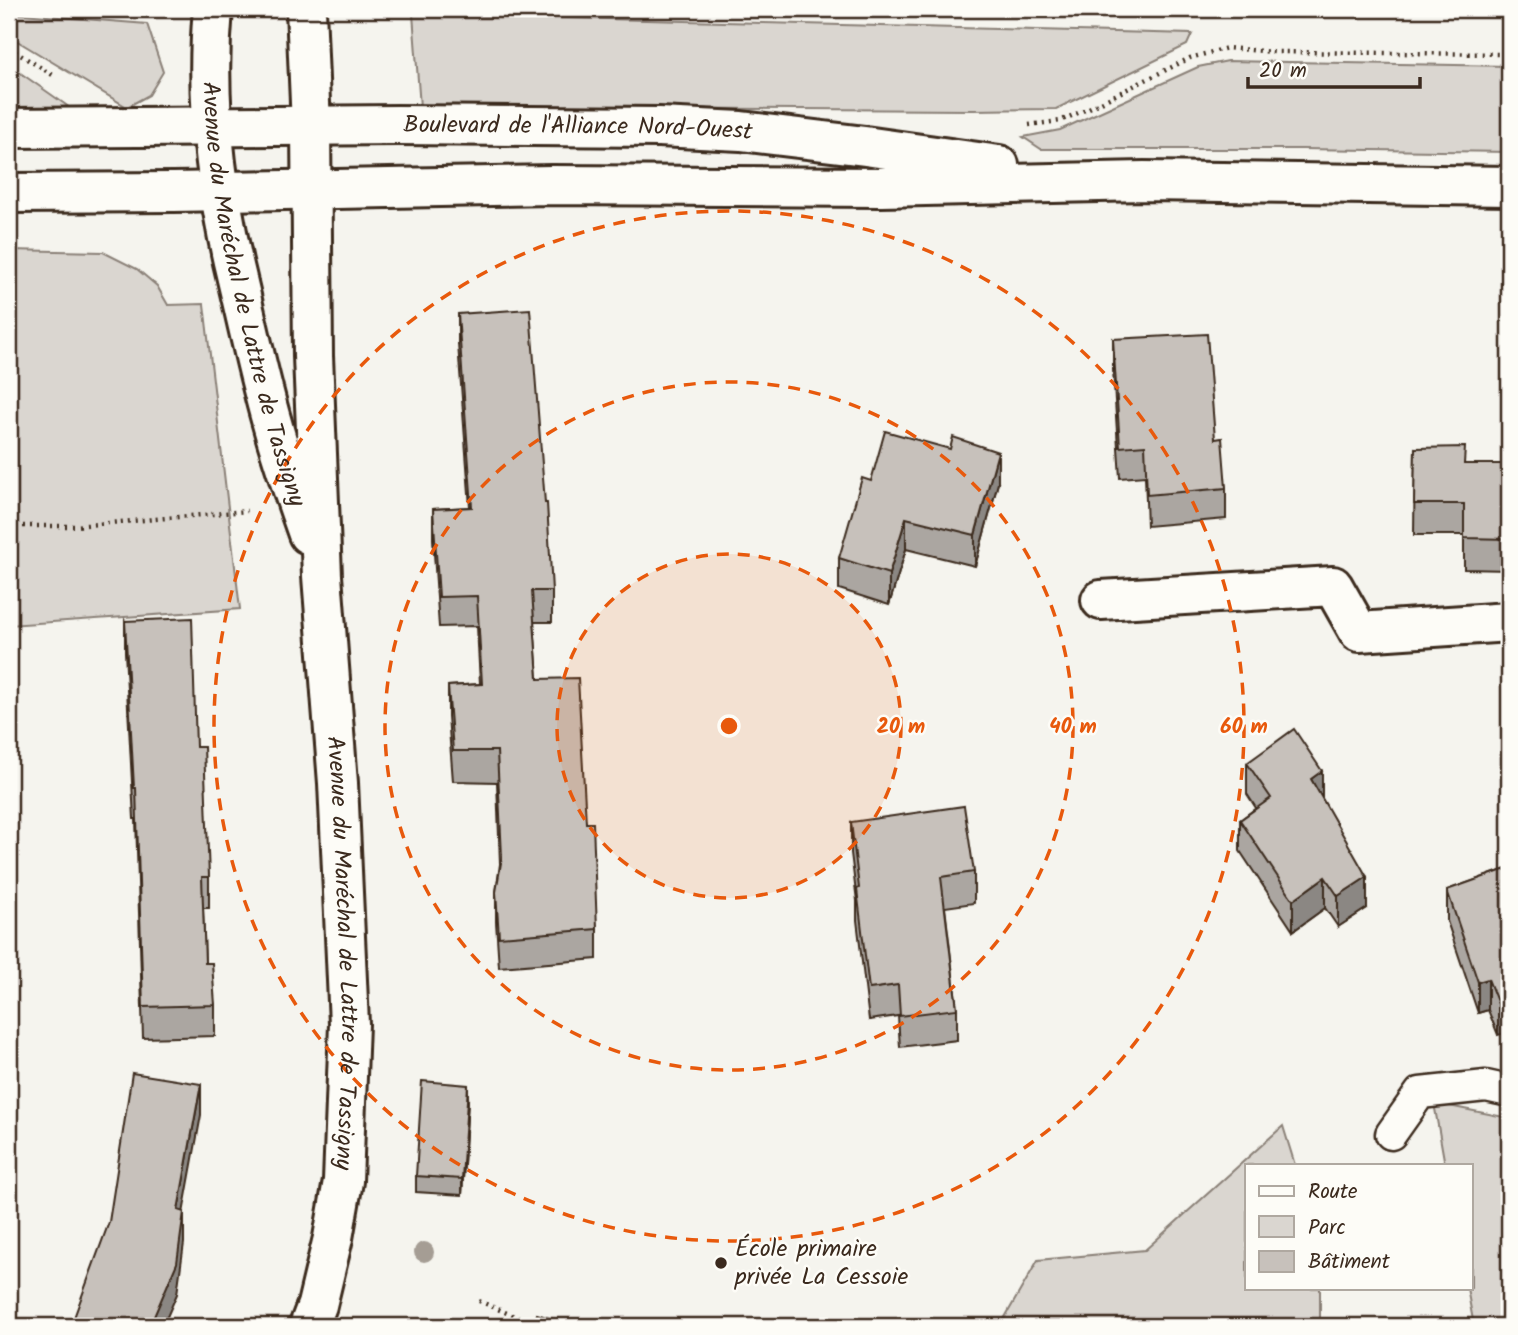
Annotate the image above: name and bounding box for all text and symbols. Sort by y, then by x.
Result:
scale bar [1248,46,1420,90]
text: 20 m [1259,55,1307,88]
street label: Avenue du Maréchal de Lattre de Tassigny [191,81,317,513]
street label: Boulevard de l'Alliance Nord-Ouest [403,106,755,152]
text: 20 m [877,711,925,744]
text: 40 m [1049,711,1097,744]
text: 60 m [1220,711,1268,744]
centre of rings [717,714,741,738]
street label: Avenue du Maréchal de Lattre de Tassigny [315,734,369,1171]
legend [1245,1164,1472,1290]
text: Route [1308,1176,1358,1209]
text: Parc [1308,1212,1346,1245]
place label: École primaire privée La Cessoie [734,1230,908,1297]
text: Bâtiment [1308,1246,1391,1279]
marker: École primaire privée La Cessoie [713,1255,729,1271]

